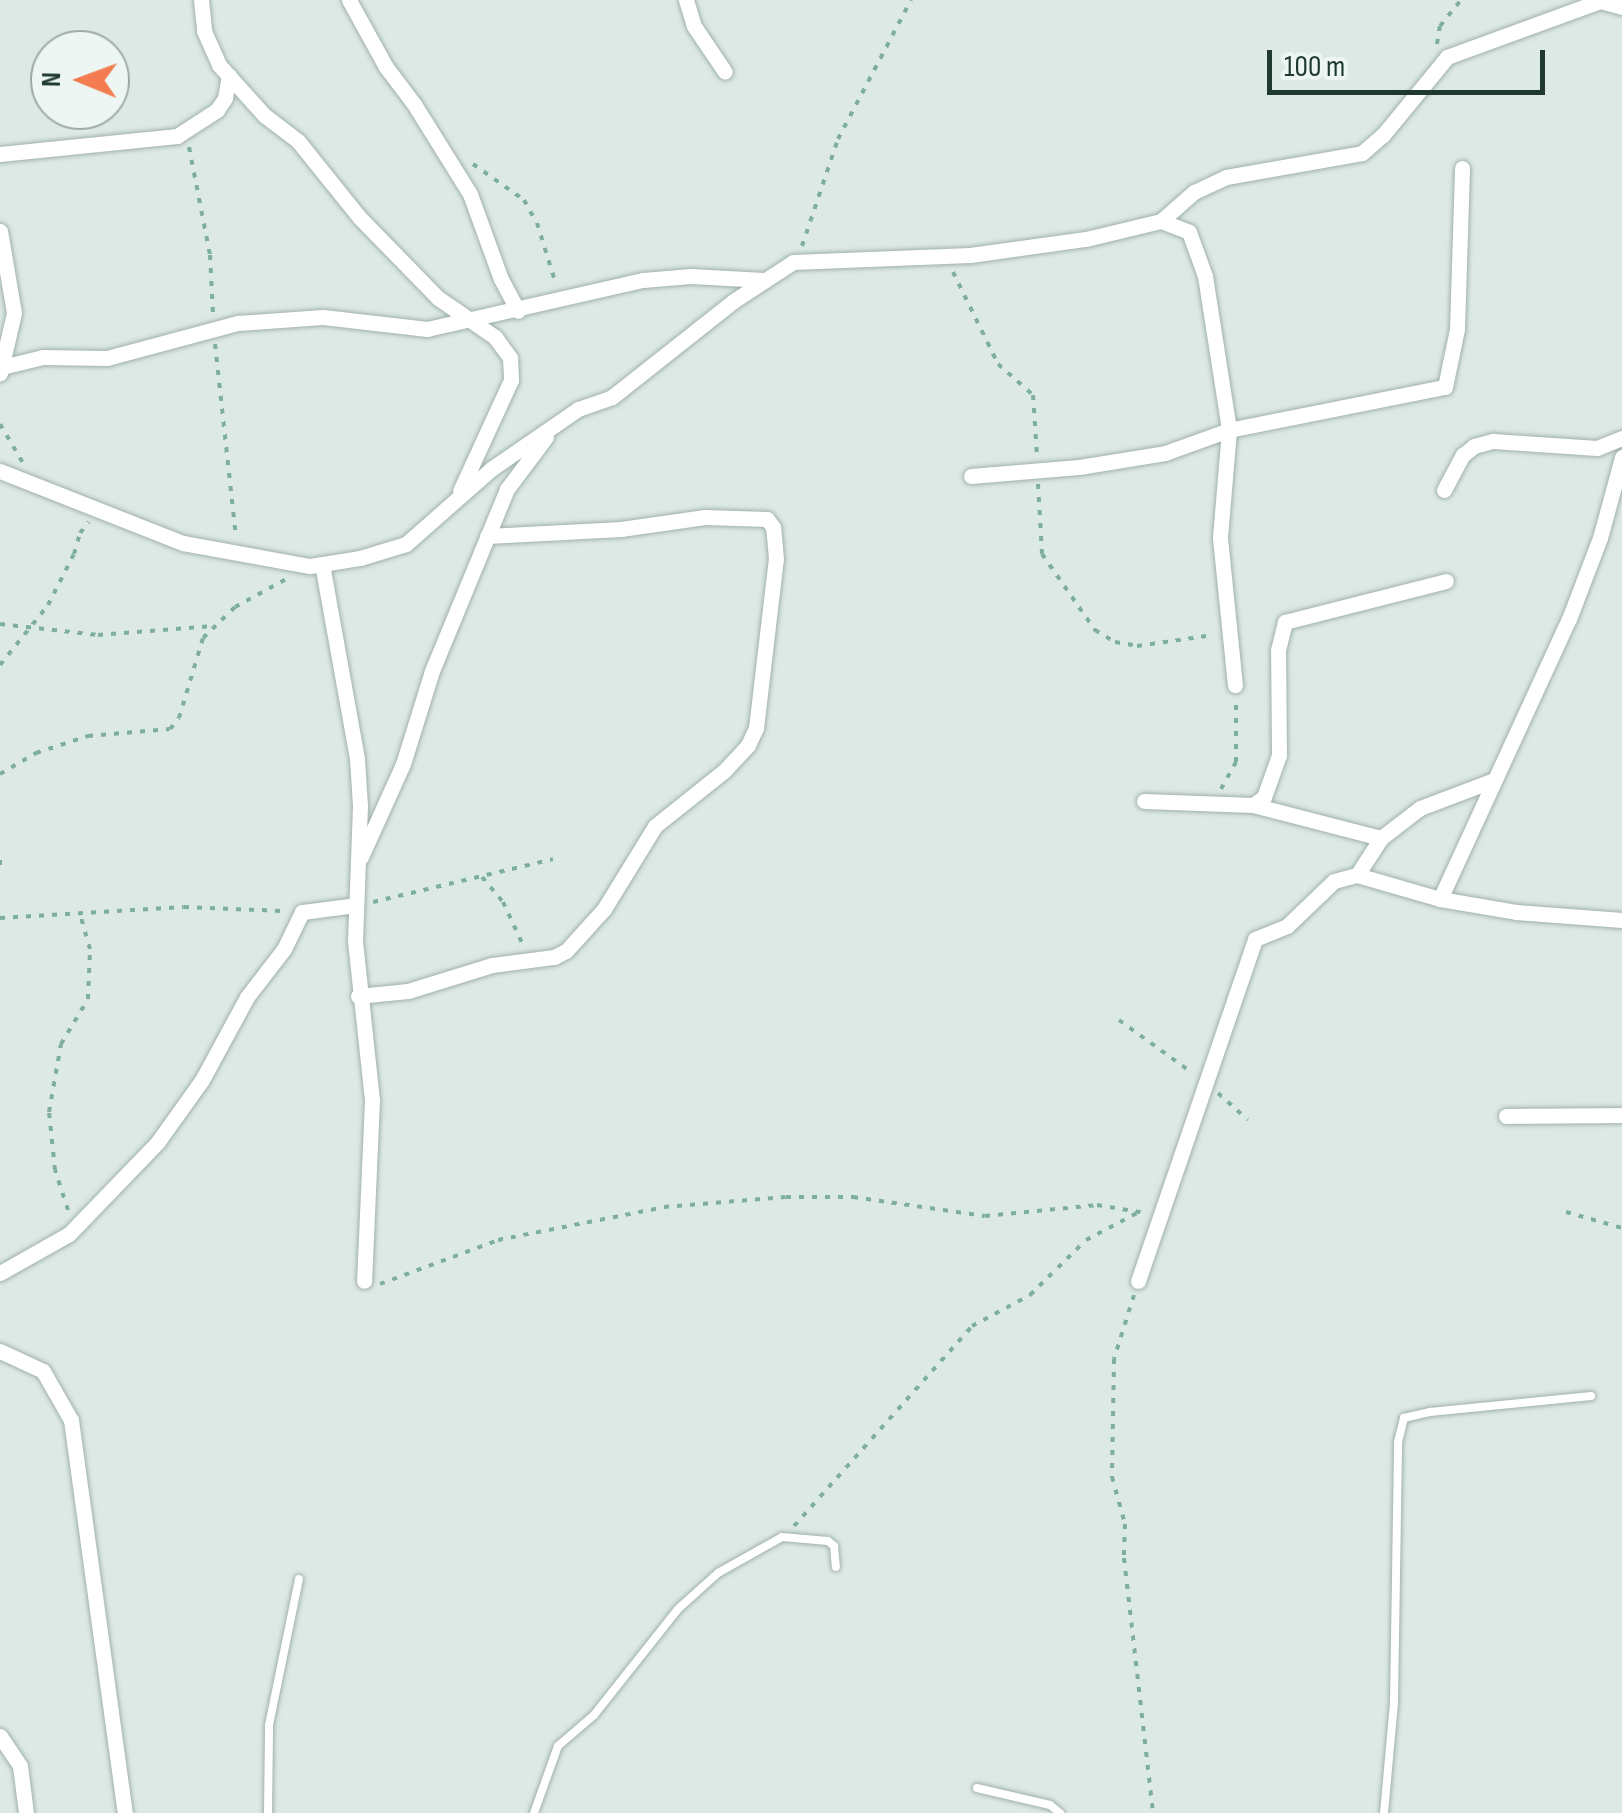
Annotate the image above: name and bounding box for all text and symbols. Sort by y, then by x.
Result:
north arrow [30,30,130,130]
scale bar [1272,30,1550,92]
text: 100 m [1284,49,1345,85]
text: N [35,72,68,87]

